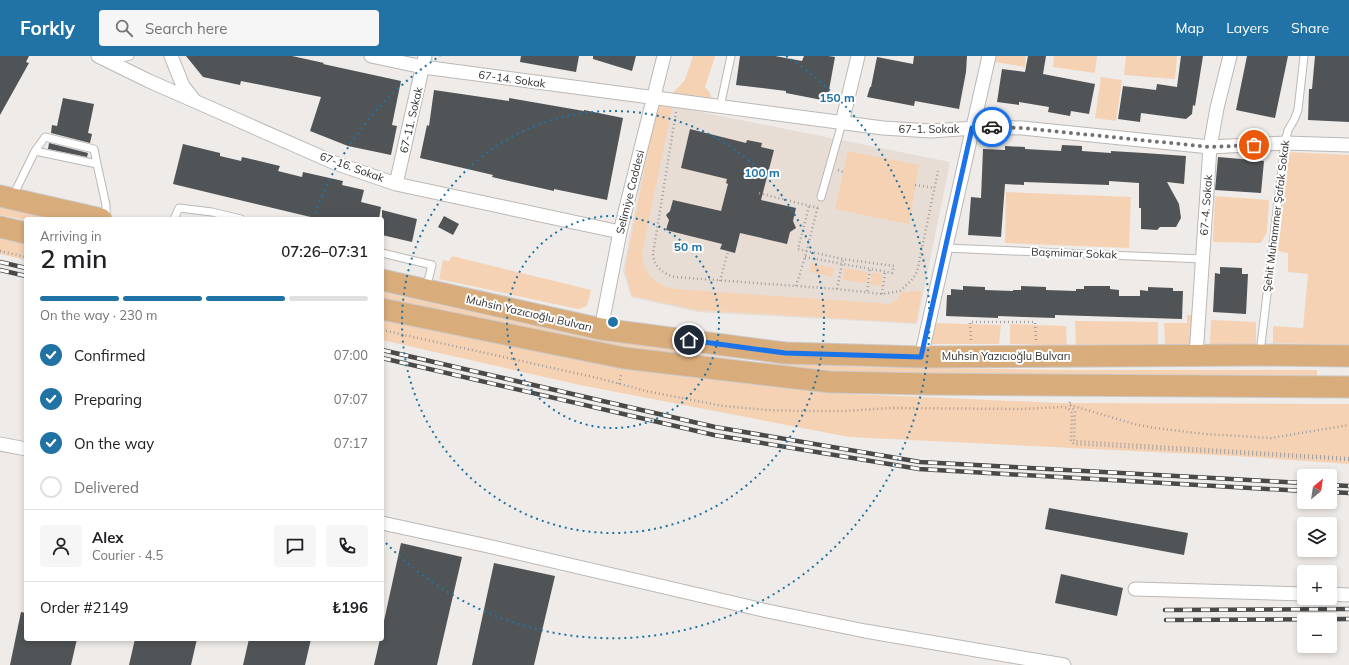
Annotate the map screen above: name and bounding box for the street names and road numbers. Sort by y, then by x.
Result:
street label: 67-14. Sokak [478,67,547,91]
street label: 67-11. Sokak [397,85,425,154]
street label: 67-1. Sokak [899,122,960,136]
street label: Şehit Muhammer Şafak Sokak [1260,139,1292,293]
street label: 67-16. Sokak [318,149,386,185]
street label: Selimiye Caddesi [613,149,647,235]
street label: 67-4. Sokak [1197,174,1215,236]
street label: Başmimar Sokak [1031,245,1118,262]
street label: Muhsin Yazıcıoğlu Bulvarı [465,292,593,334]
street label: Muhsin Yazıcıoğlu Bulvarı [942,349,1070,363]

